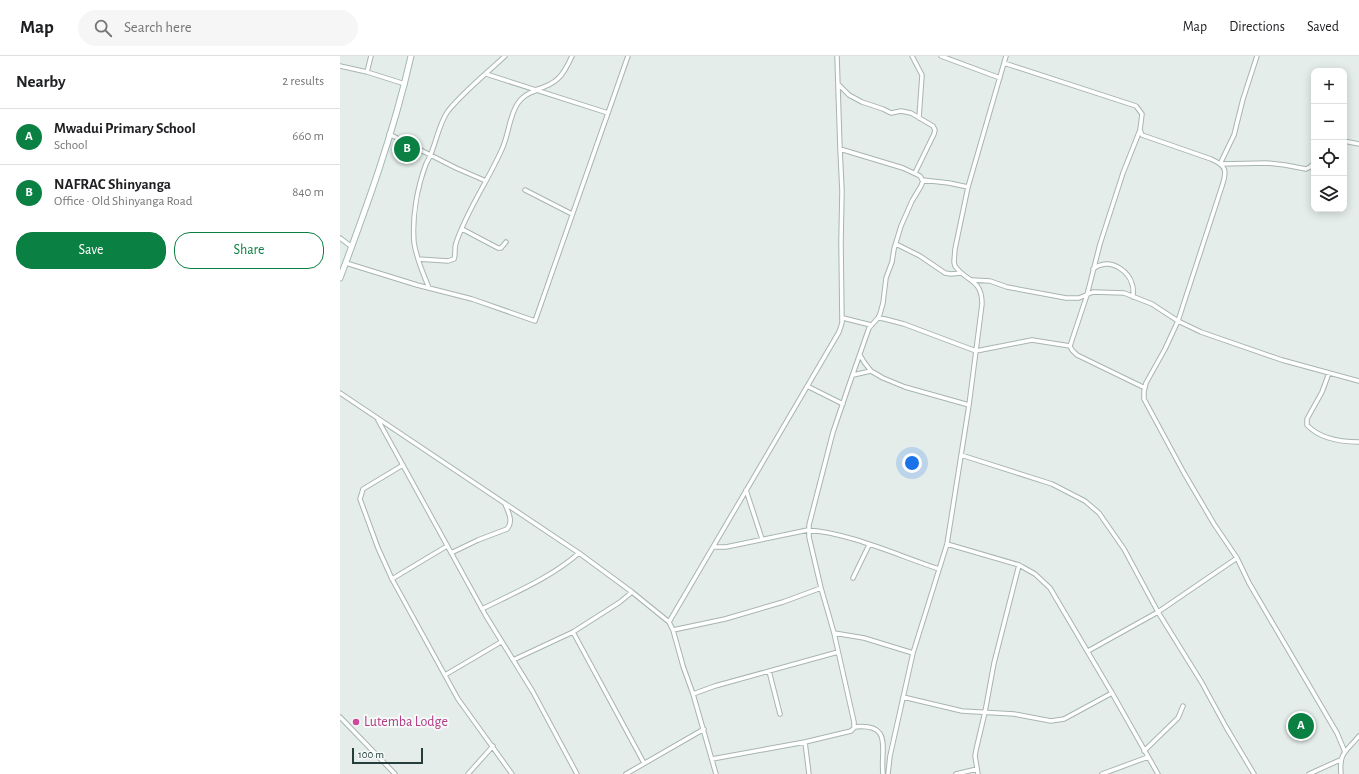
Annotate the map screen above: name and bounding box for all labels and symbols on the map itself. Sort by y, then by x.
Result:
pin: B [394,134,420,164]
your location [902,453,922,473]
pin: A [1288,711,1314,741]
place label: Lutemba Lodge [364,715,448,729]
marker: Lutemba Lodge [351,717,361,727]
scale bar [352,746,423,765]

